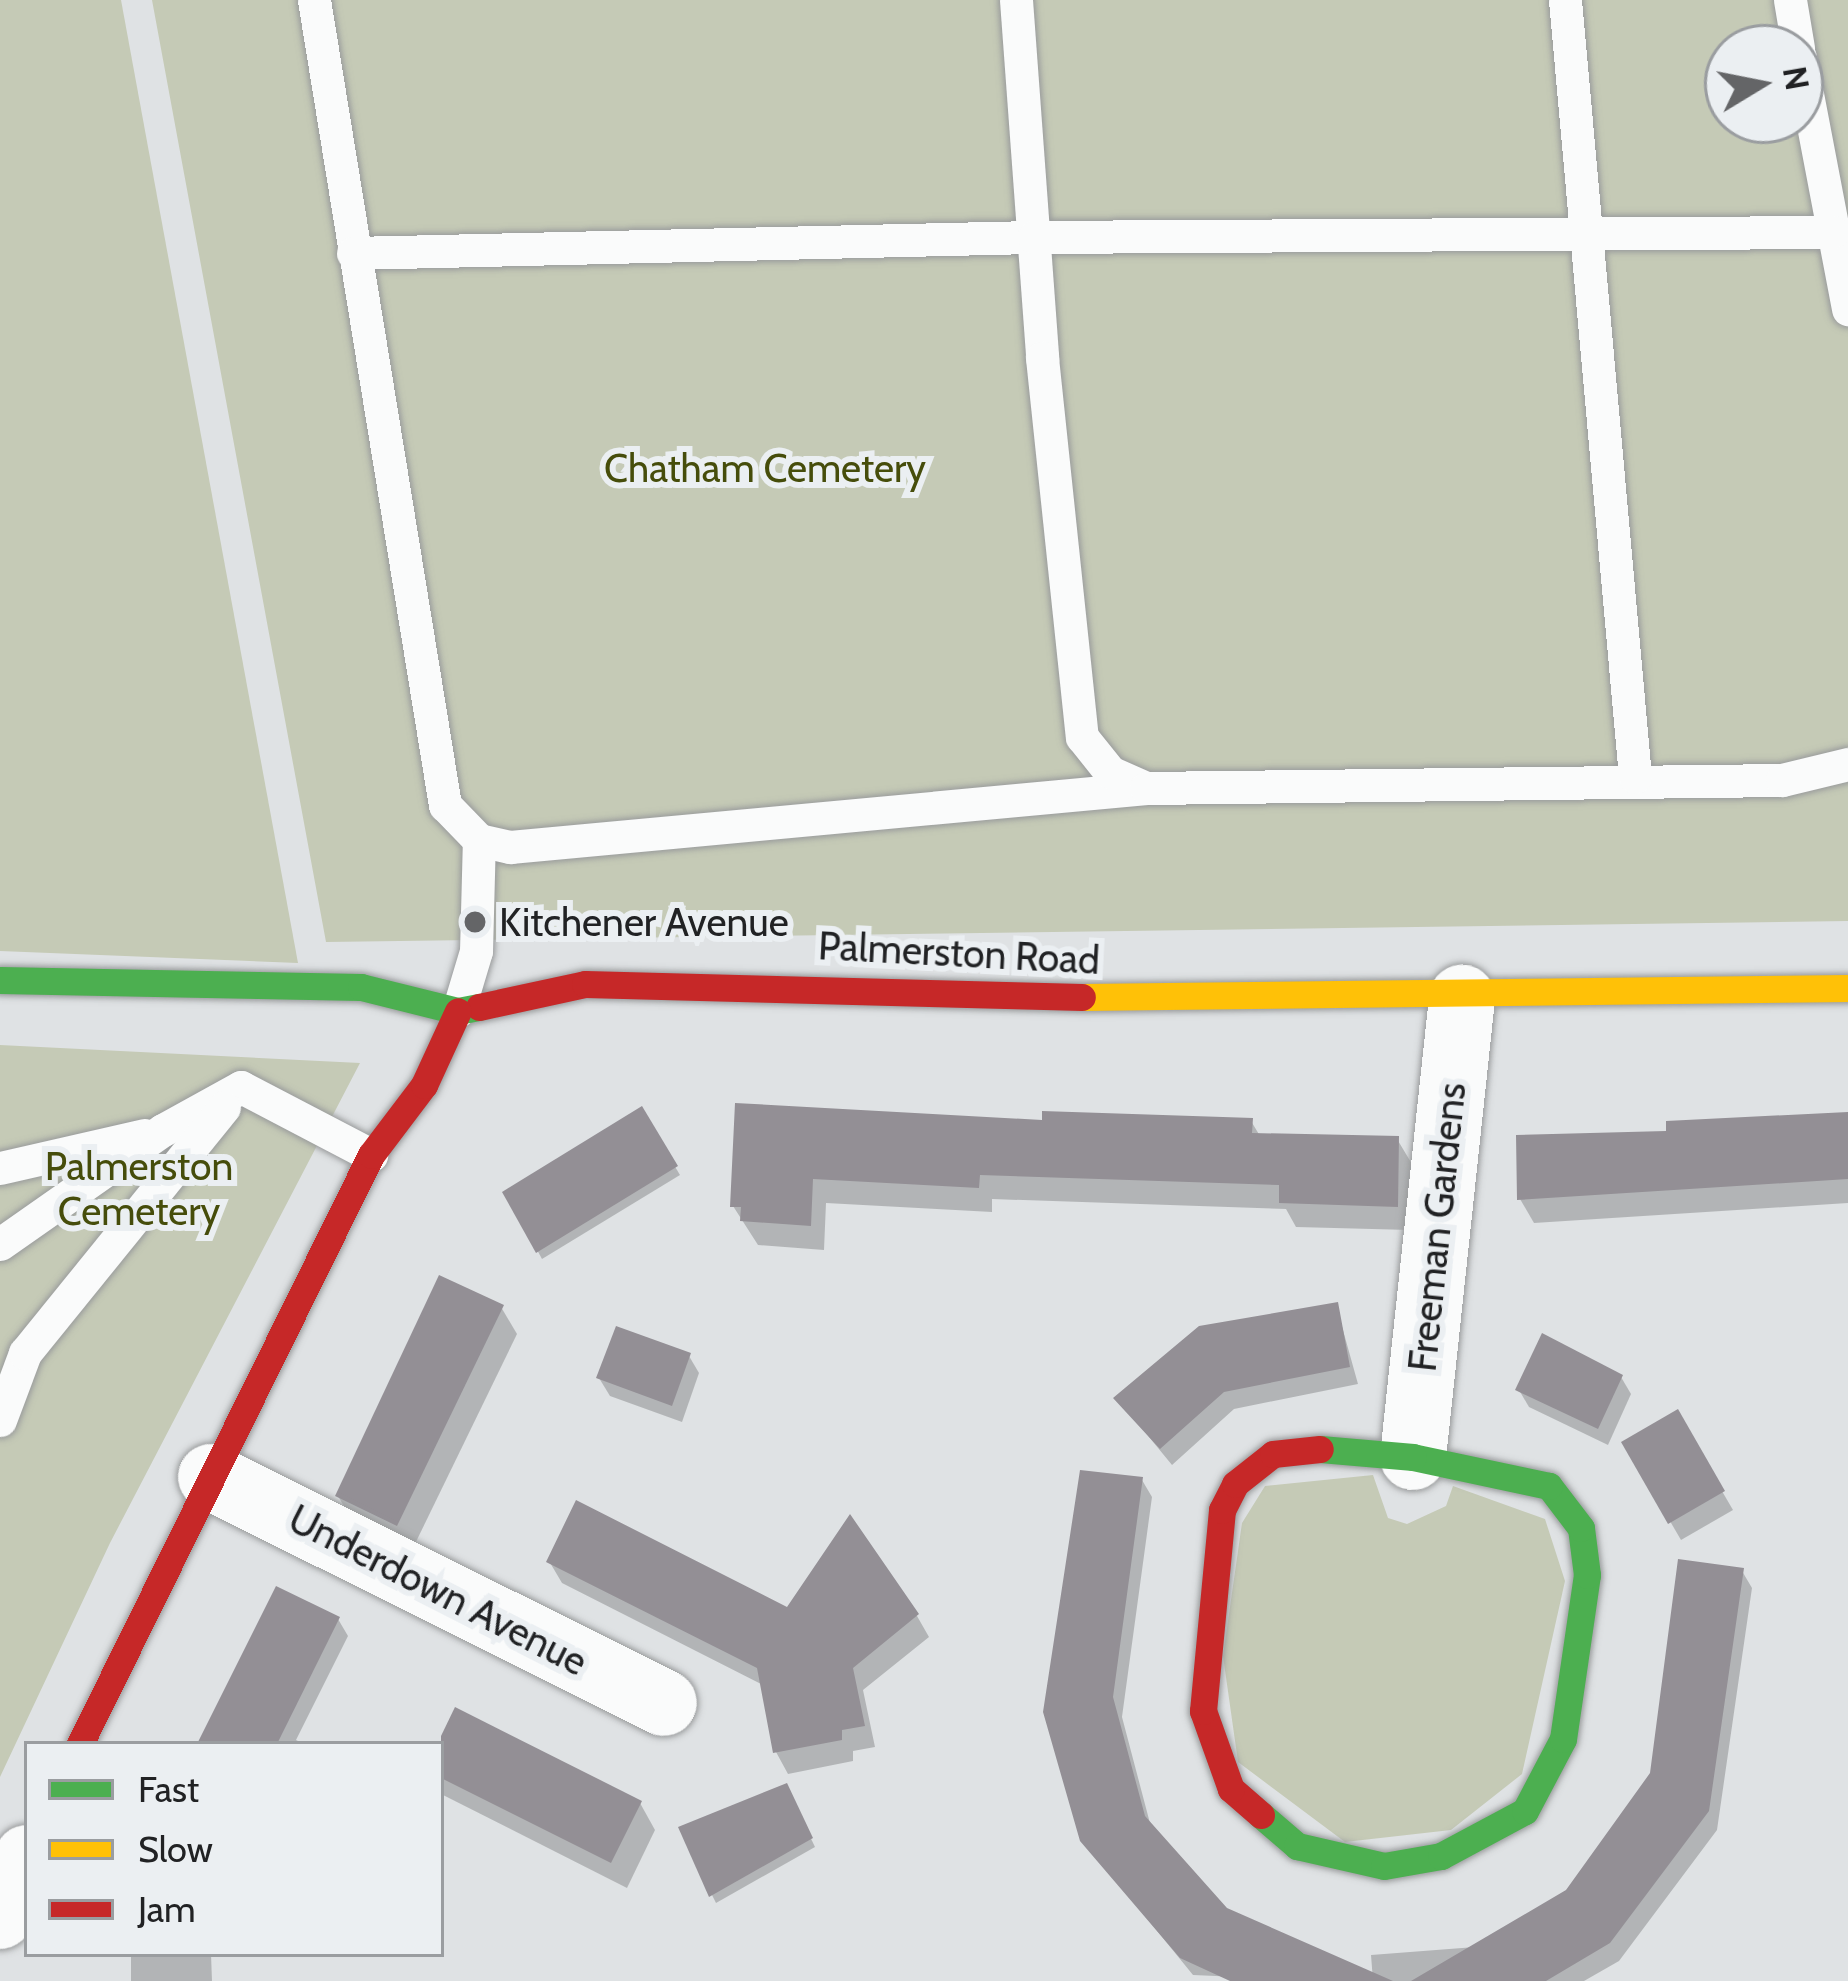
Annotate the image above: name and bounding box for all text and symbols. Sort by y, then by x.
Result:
north arrow [1704,24,1824,144]
text: N [1775,63,1818,93]
park label: Chatham Cemetery [604,445,926,491]
place label: Kitchener Avenue [499,899,789,945]
marker: Kitchener Avenue [462,909,488,935]
street label: Palmerston Road [817,922,1101,984]
street label: Freeman Gardens [1399,1080,1475,1374]
park label: Palmerston Cemetery [45,1144,233,1235]
street label: Underdown Avenue [281,1495,595,1685]
legend [24,1741,444,1957]
text: Fast [138,1767,199,1811]
text: Slow [138,1827,213,1871]
text: Jam [138,1887,196,1931]

